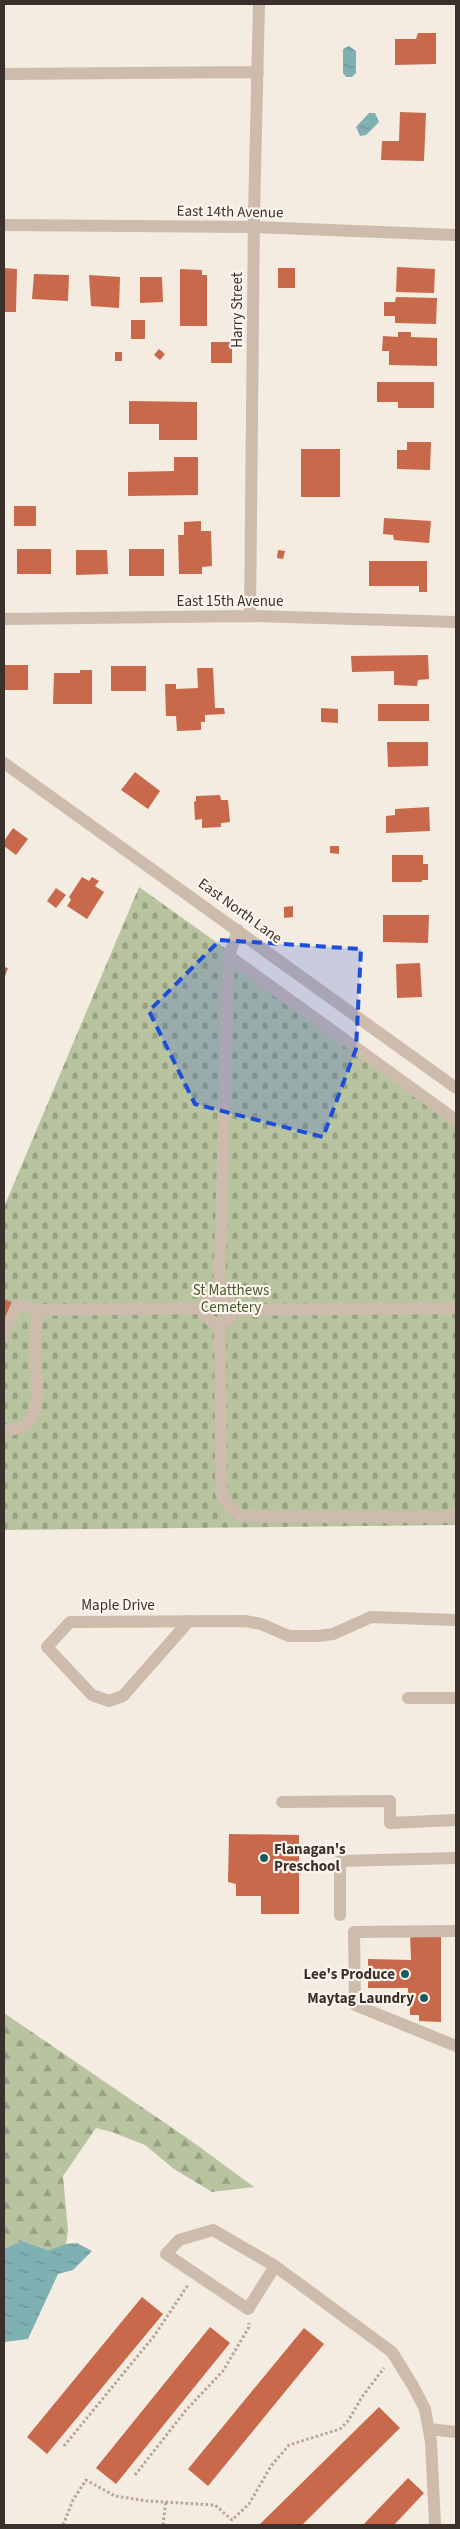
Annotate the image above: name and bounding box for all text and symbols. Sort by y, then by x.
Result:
street label: East 14th Avenue [176,201,284,223]
street label: Harry Street [227,272,248,348]
street label: East 15th Avenue [177,591,283,612]
street label: East North Lane [194,873,286,949]
park label: St Matthews Cemetery [193,1280,269,1318]
street label: Maple Drive [81,1595,155,1616]
place label: Flanagan's Preschool [274,1839,346,1877]
marker: Flanagan's Preschool [258,1852,270,1864]
place label: Lee's Produce [303,1964,395,1985]
marker: Lee's Produce [399,1968,411,1980]
place label: Maytag Laundry [307,1988,414,2009]
marker: Maytag Laundry [418,1992,430,2004]

